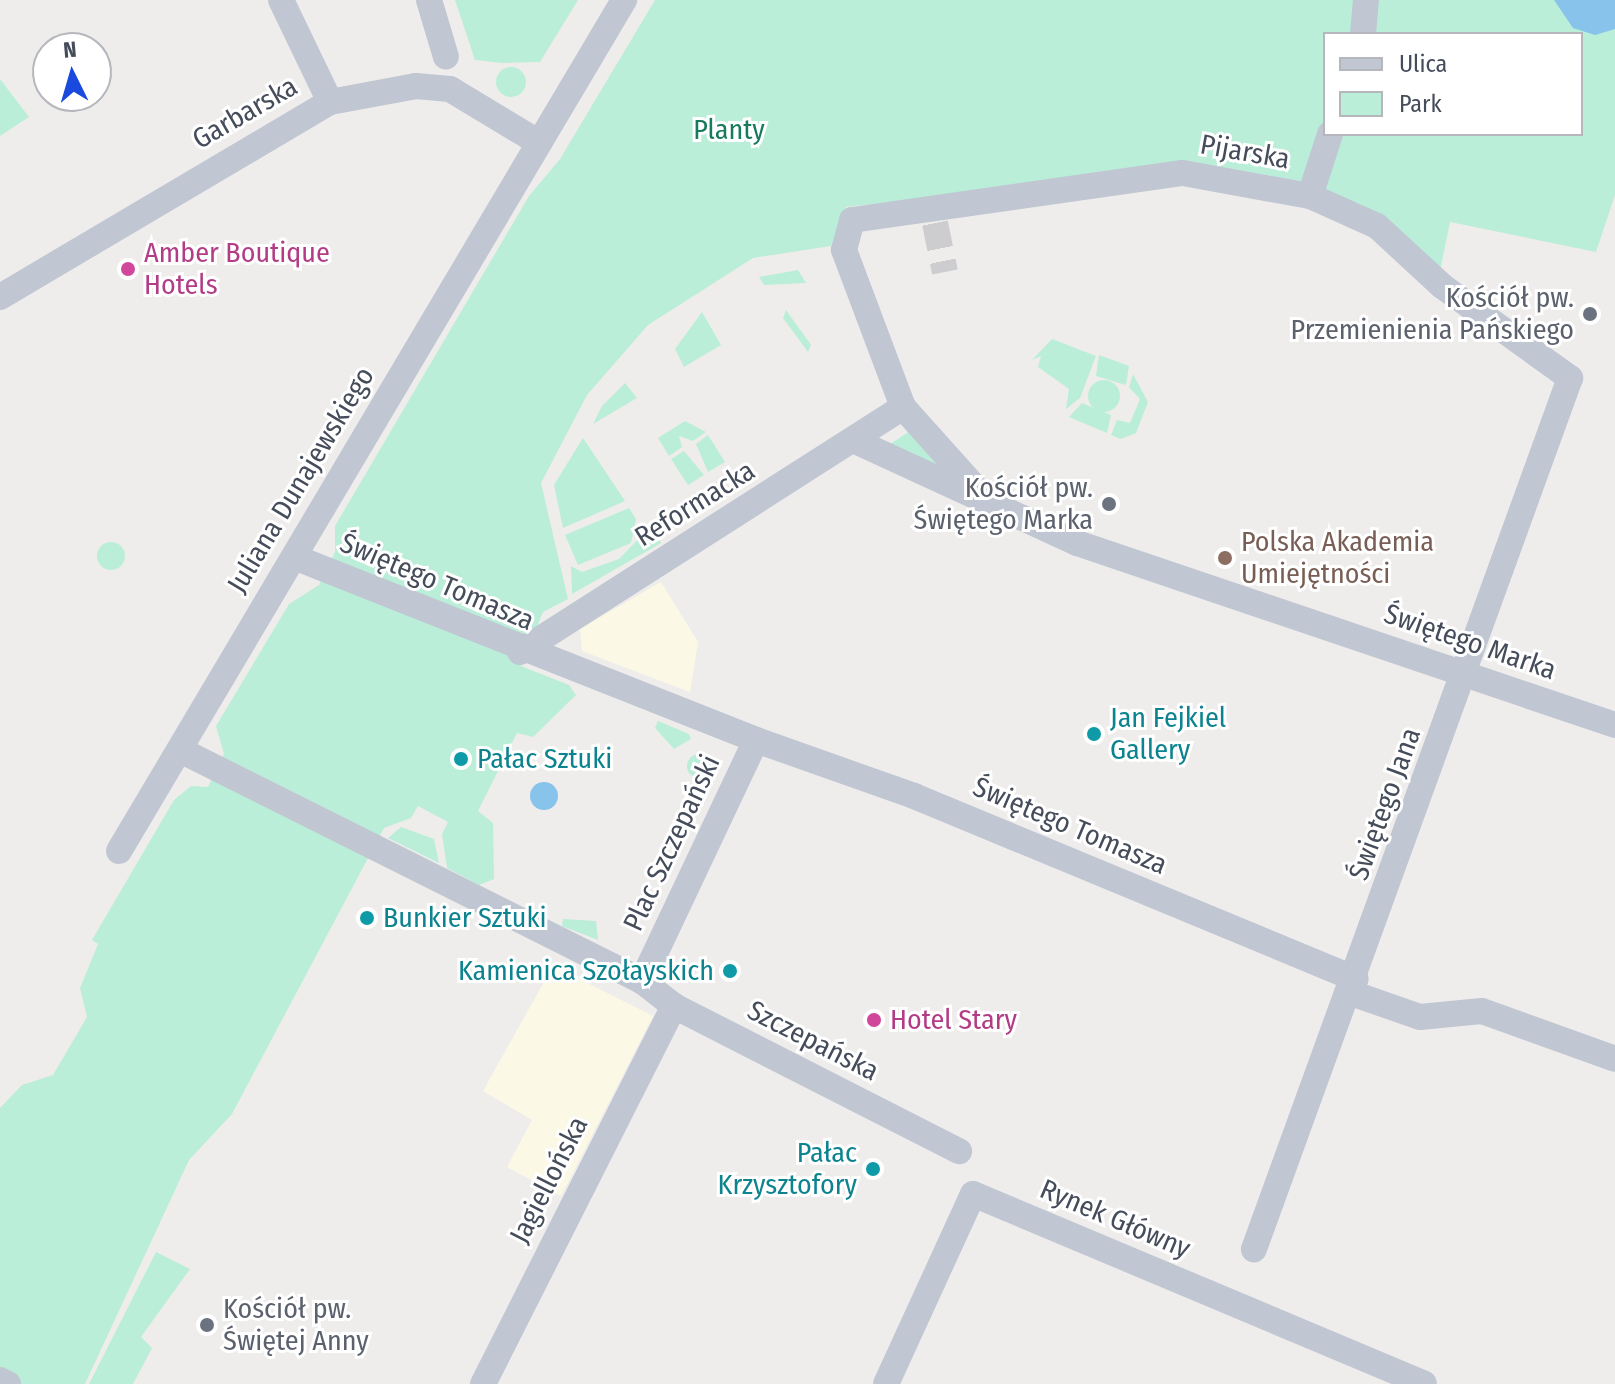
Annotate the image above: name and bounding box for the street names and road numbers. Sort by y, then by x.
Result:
street label: Garbarska [187,70,303,156]
street label: Pijarska [1198,128,1292,176]
street label: Juliana Dunajewskiego [220,361,382,599]
street label: Reformacka [629,454,761,554]
street label: Świętego Tomasza [335,526,539,638]
street label: Świętego Marka [1380,597,1560,687]
street label: Świętego Jana [1342,723,1428,885]
street label: Plac Szczepański [617,750,727,936]
street label: Świętego Tomasza [968,770,1172,882]
street label: Szczepańska [742,994,884,1088]
street label: Jagiellońska [503,1111,595,1249]
street label: Rynek Główny [1035,1172,1195,1266]

